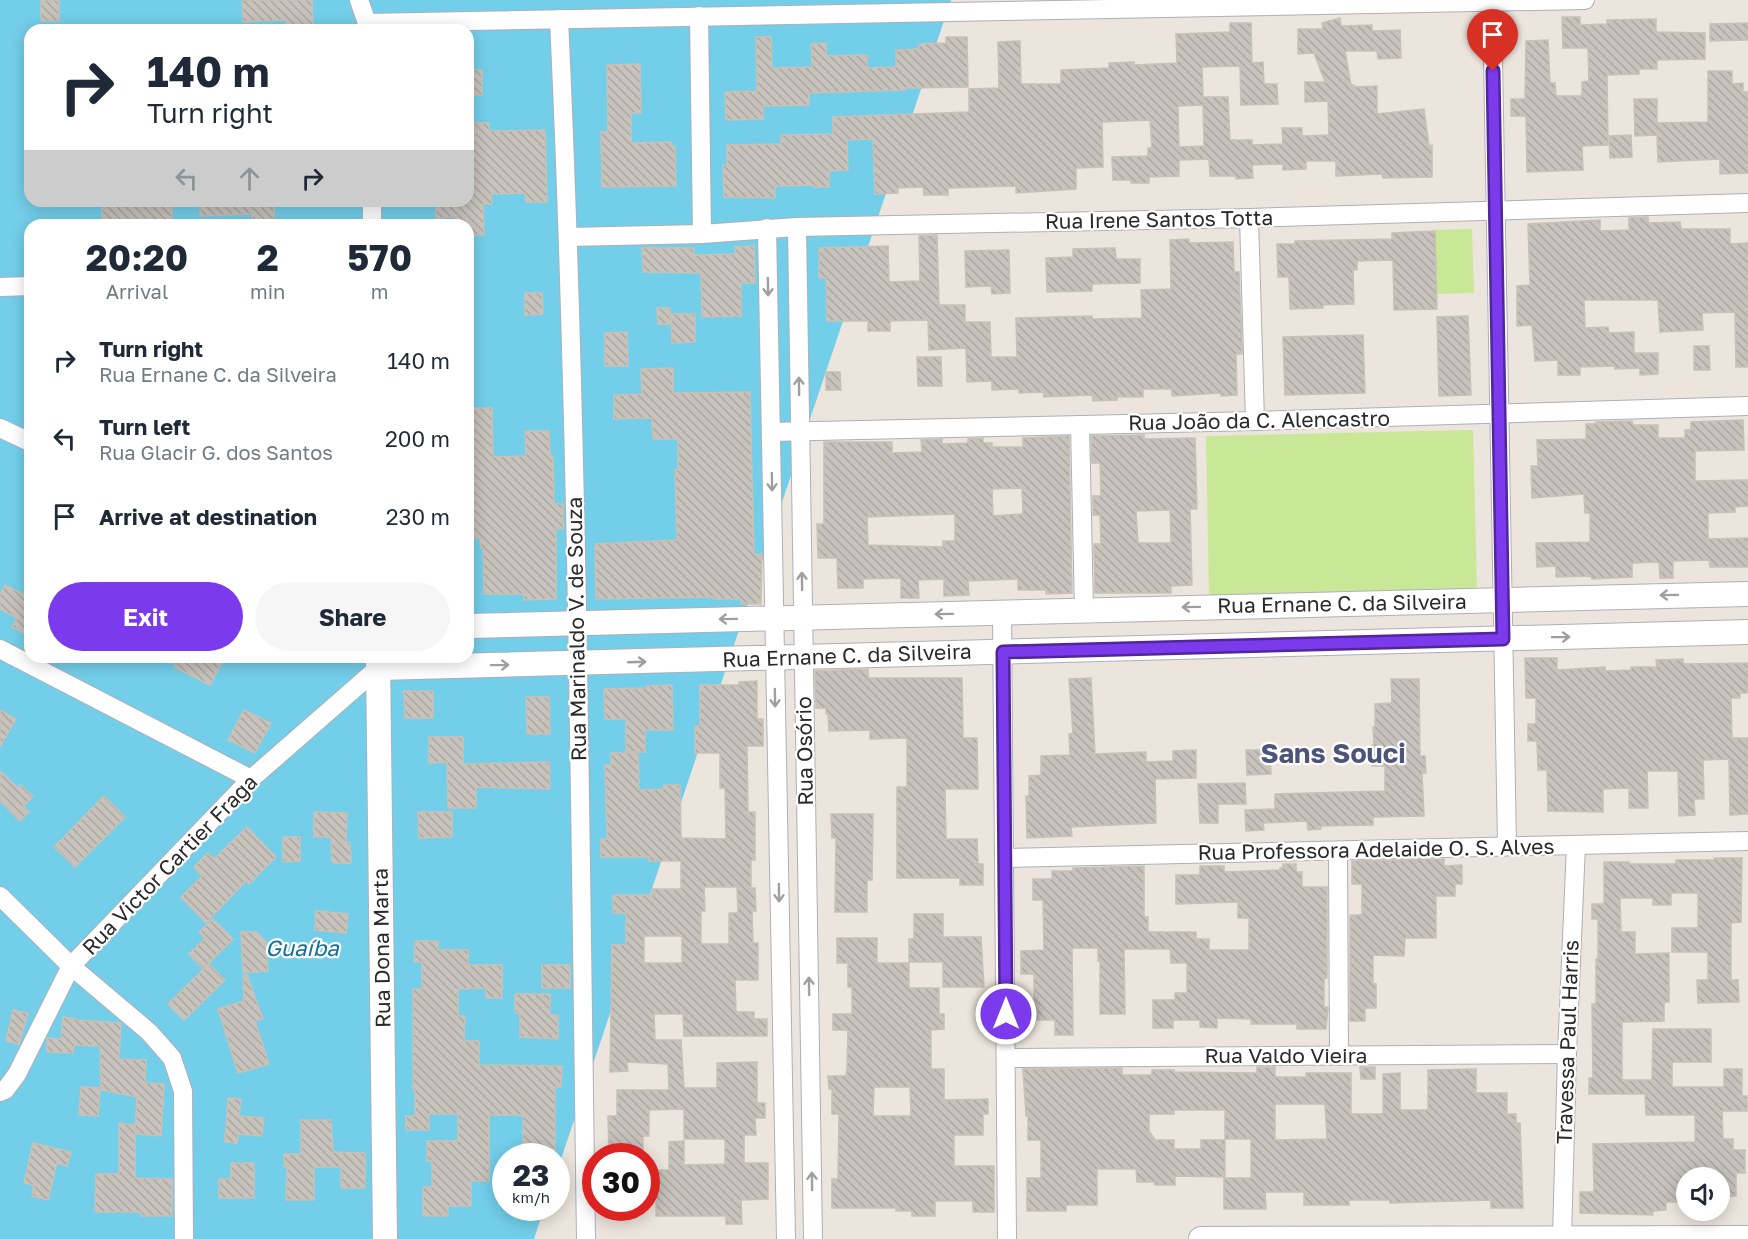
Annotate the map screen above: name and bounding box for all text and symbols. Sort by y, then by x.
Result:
pin [1467,9,1518,71]
icon: arrive [1476,18,1509,51]
text: 140 m [147,46,269,96]
icon: right [48,48,126,126]
text: Turn right [147,97,273,129]
icon: left [170,162,203,195]
icon: ahead [233,162,266,195]
icon: right [296,162,329,195]
street label: Rua Irene Santos Totta [1045,204,1273,234]
text: 20:20 [86,236,188,279]
text: 2 [257,236,279,279]
text: 570 [347,236,412,279]
one-way arrow [762,276,774,296]
text: Arrival [106,279,168,303]
text: min [250,279,285,303]
text: m [371,279,389,303]
text: Turn right [99,335,203,362]
icon: right [48,344,81,377]
text: 140 m [387,347,450,374]
text: Rua Ernane C. da Silveira [99,362,337,386]
one-way arrow [793,376,805,396]
street label: Rua João da C. Alencastro [1128,405,1390,435]
text: Turn left [99,413,190,440]
icon: left [48,422,81,455]
text: 200 m [385,425,450,452]
text: Rua Glacir G. dos Santos [99,440,333,464]
one-way arrow [766,471,777,491]
street label: Rua Marinaldo V. de Souza [561,497,591,761]
icon: arrive [48,500,81,533]
text: Arrive at destination [99,503,317,530]
text: 230 m [386,503,450,530]
one-way arrow [797,571,808,591]
button: Exit [48,582,243,651]
button: Share [255,582,450,651]
street label: Rua Ernane C. da Silveira [1217,588,1467,618]
one-way arrow [1659,590,1679,601]
one-way arrow [1182,602,1202,613]
one-way arrow [934,608,954,619]
one-way arrow [719,613,738,625]
one-way arrow [1551,631,1571,643]
street label: Rua Ernane C. da Silveira [722,638,972,672]
one-way arrow [626,656,646,667]
one-way arrow [489,659,509,671]
one-way arrow [770,687,781,707]
street label: Rua Osório [790,696,818,806]
district label: Sans Souci [1260,737,1406,769]
street label: Rua Victor Cartier Fraga [76,769,262,960]
street label: Rua Professora Adelaide O. S. Alves [1197,833,1555,865]
street label: Rua Dona Marta [367,868,395,1028]
one-way arrow [774,882,785,902]
water label: Guaíba [265,934,340,961]
street label: Travessa Paul Harris [1550,939,1584,1145]
one-way arrow [803,976,815,996]
position arrow [974,982,1038,1046]
street label: Rua Valdo Vieira [1205,1042,1367,1068]
speed limit sign: 30 [582,1143,660,1221]
text: 23 [513,1157,549,1193]
map controls [1676,1167,1730,1221]
button: sound [1676,1167,1730,1221]
one-way arrow [807,1171,818,1191]
text: km/h [512,1188,550,1206]

